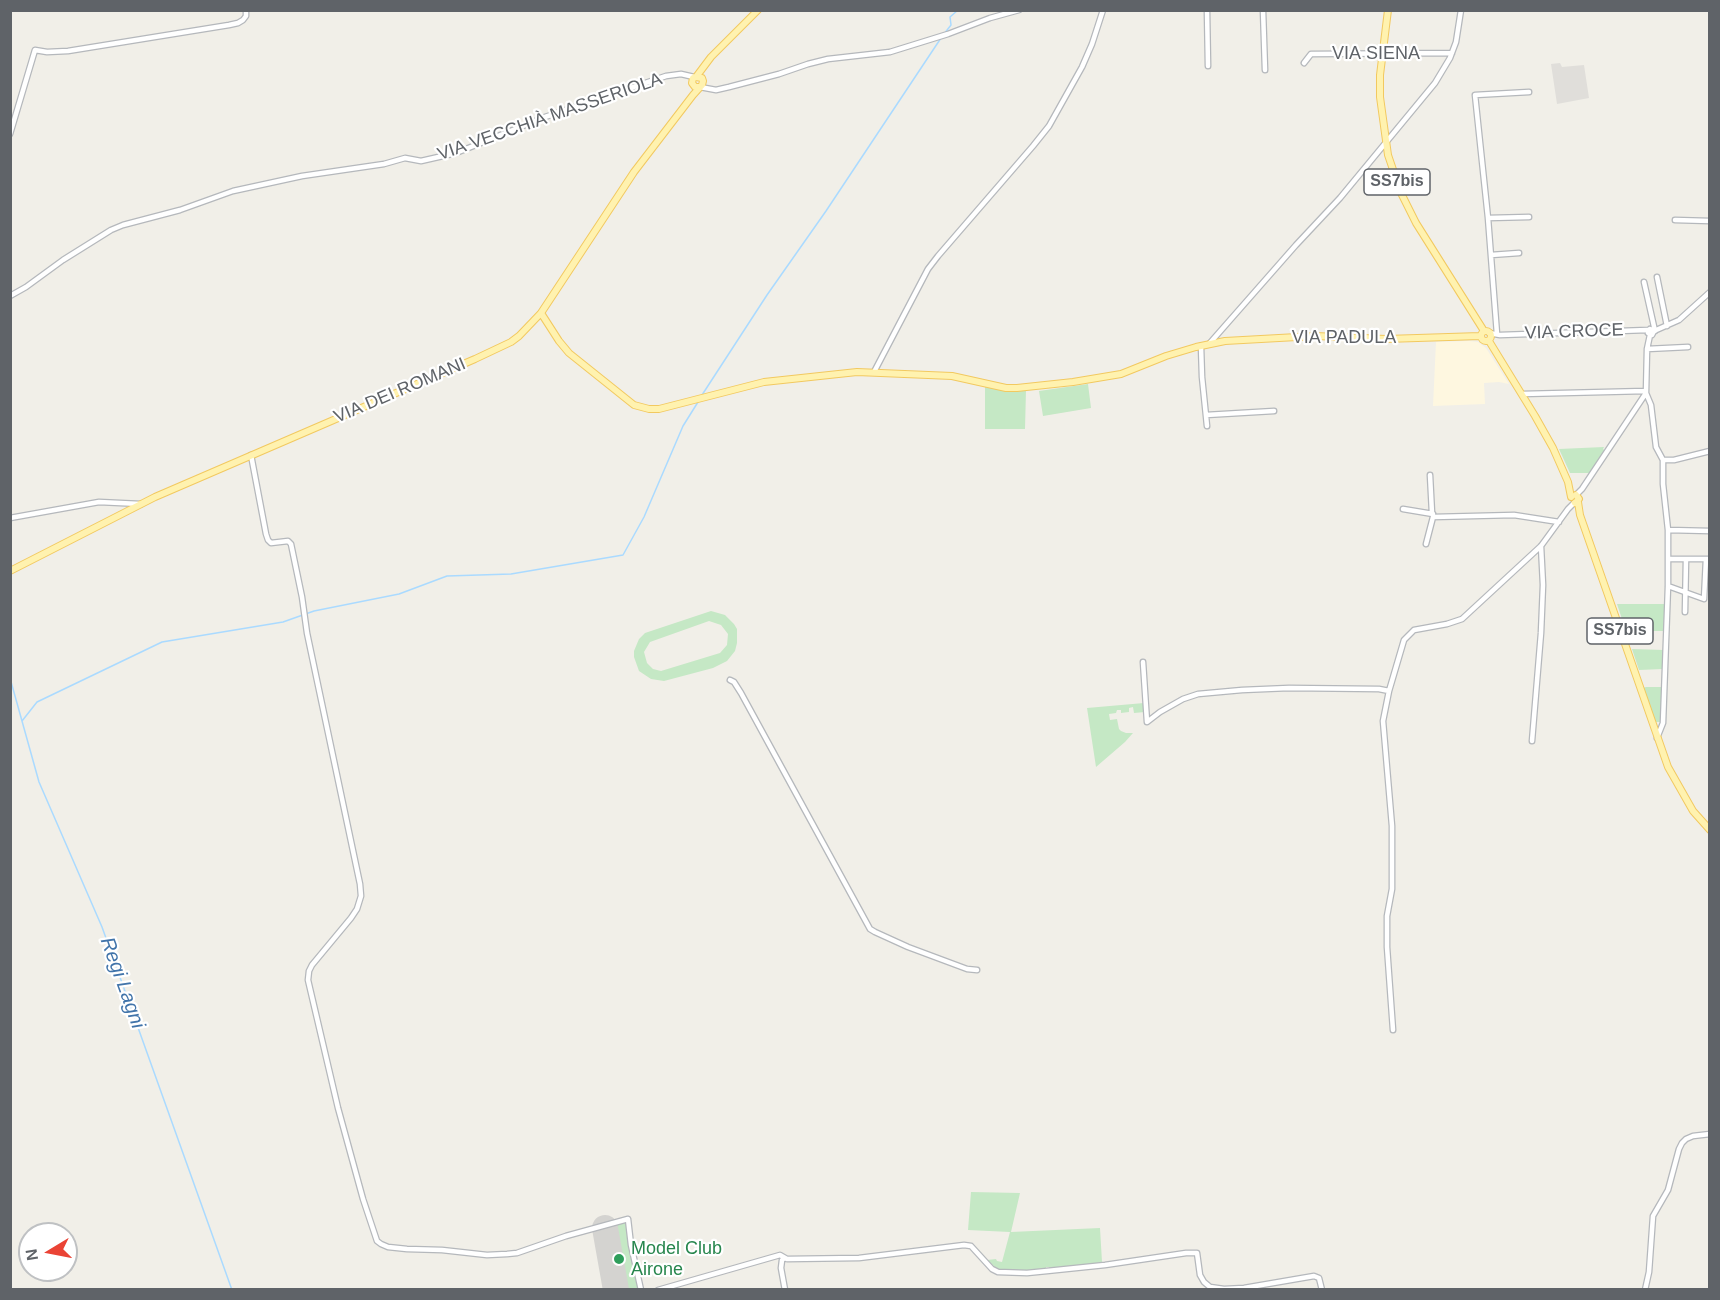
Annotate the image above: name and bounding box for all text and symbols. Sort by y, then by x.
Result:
street label: VIA SIENA [1332,43,1420,65]
street label: VIA VECCHIÀ MASSERIOLA [435,68,665,166]
road number: SS7bis [1364,169,1430,195]
street label: VIA CROCE [1524,319,1624,345]
street label: VIA PADULA [1292,327,1396,349]
street label: VIA DEI ROMANI [331,354,469,428]
road number: SS7bis [1587,618,1653,644]
water label: Regi Lagni [94,934,150,1032]
north arrow [18,1222,78,1282]
place label: Model Club Airone [631,1238,722,1280]
text: N [22,1248,41,1262]
marker: Model Club Airone [612,1252,626,1266]

